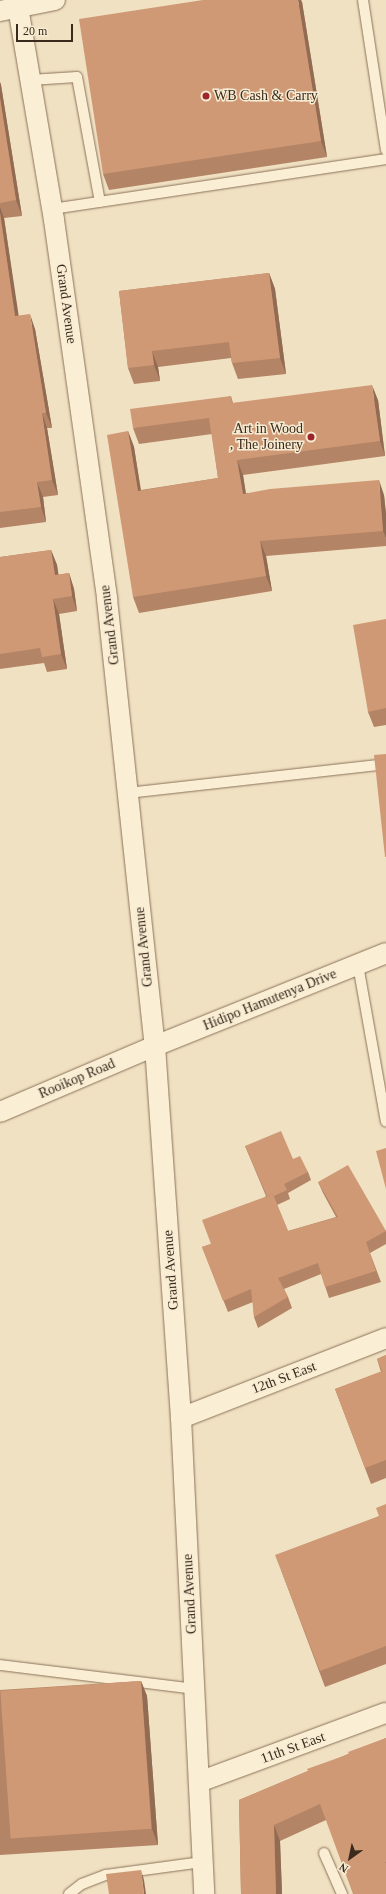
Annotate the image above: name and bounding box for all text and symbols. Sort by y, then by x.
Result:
scale bar [18,16,75,42]
text: 20 m [23,24,47,38]
place label: WB Cash & Carry [214,88,318,104]
marker: WB Cash & Carry [201,91,211,101]
street label: Grand Avenue [52,263,80,345]
place label: Art in Wood , The Joinery [230,421,303,454]
marker: Art in Wood , The Joinery [306,432,316,442]
street label: Grand Avenue [97,584,123,666]
street label: Grand Avenue [131,906,157,988]
street label: Hidipo Hamutenya Drive [201,966,339,1034]
street label: Rooikop Road [36,1055,118,1103]
street label: Grand Avenue [160,1229,182,1311]
street label: 12th St East [249,1358,319,1398]
street label: Grand Avenue [179,1553,201,1635]
street label: 11th St East [259,1729,327,1767]
north arrow [330,1838,370,1878]
text: N [337,1861,350,1875]

